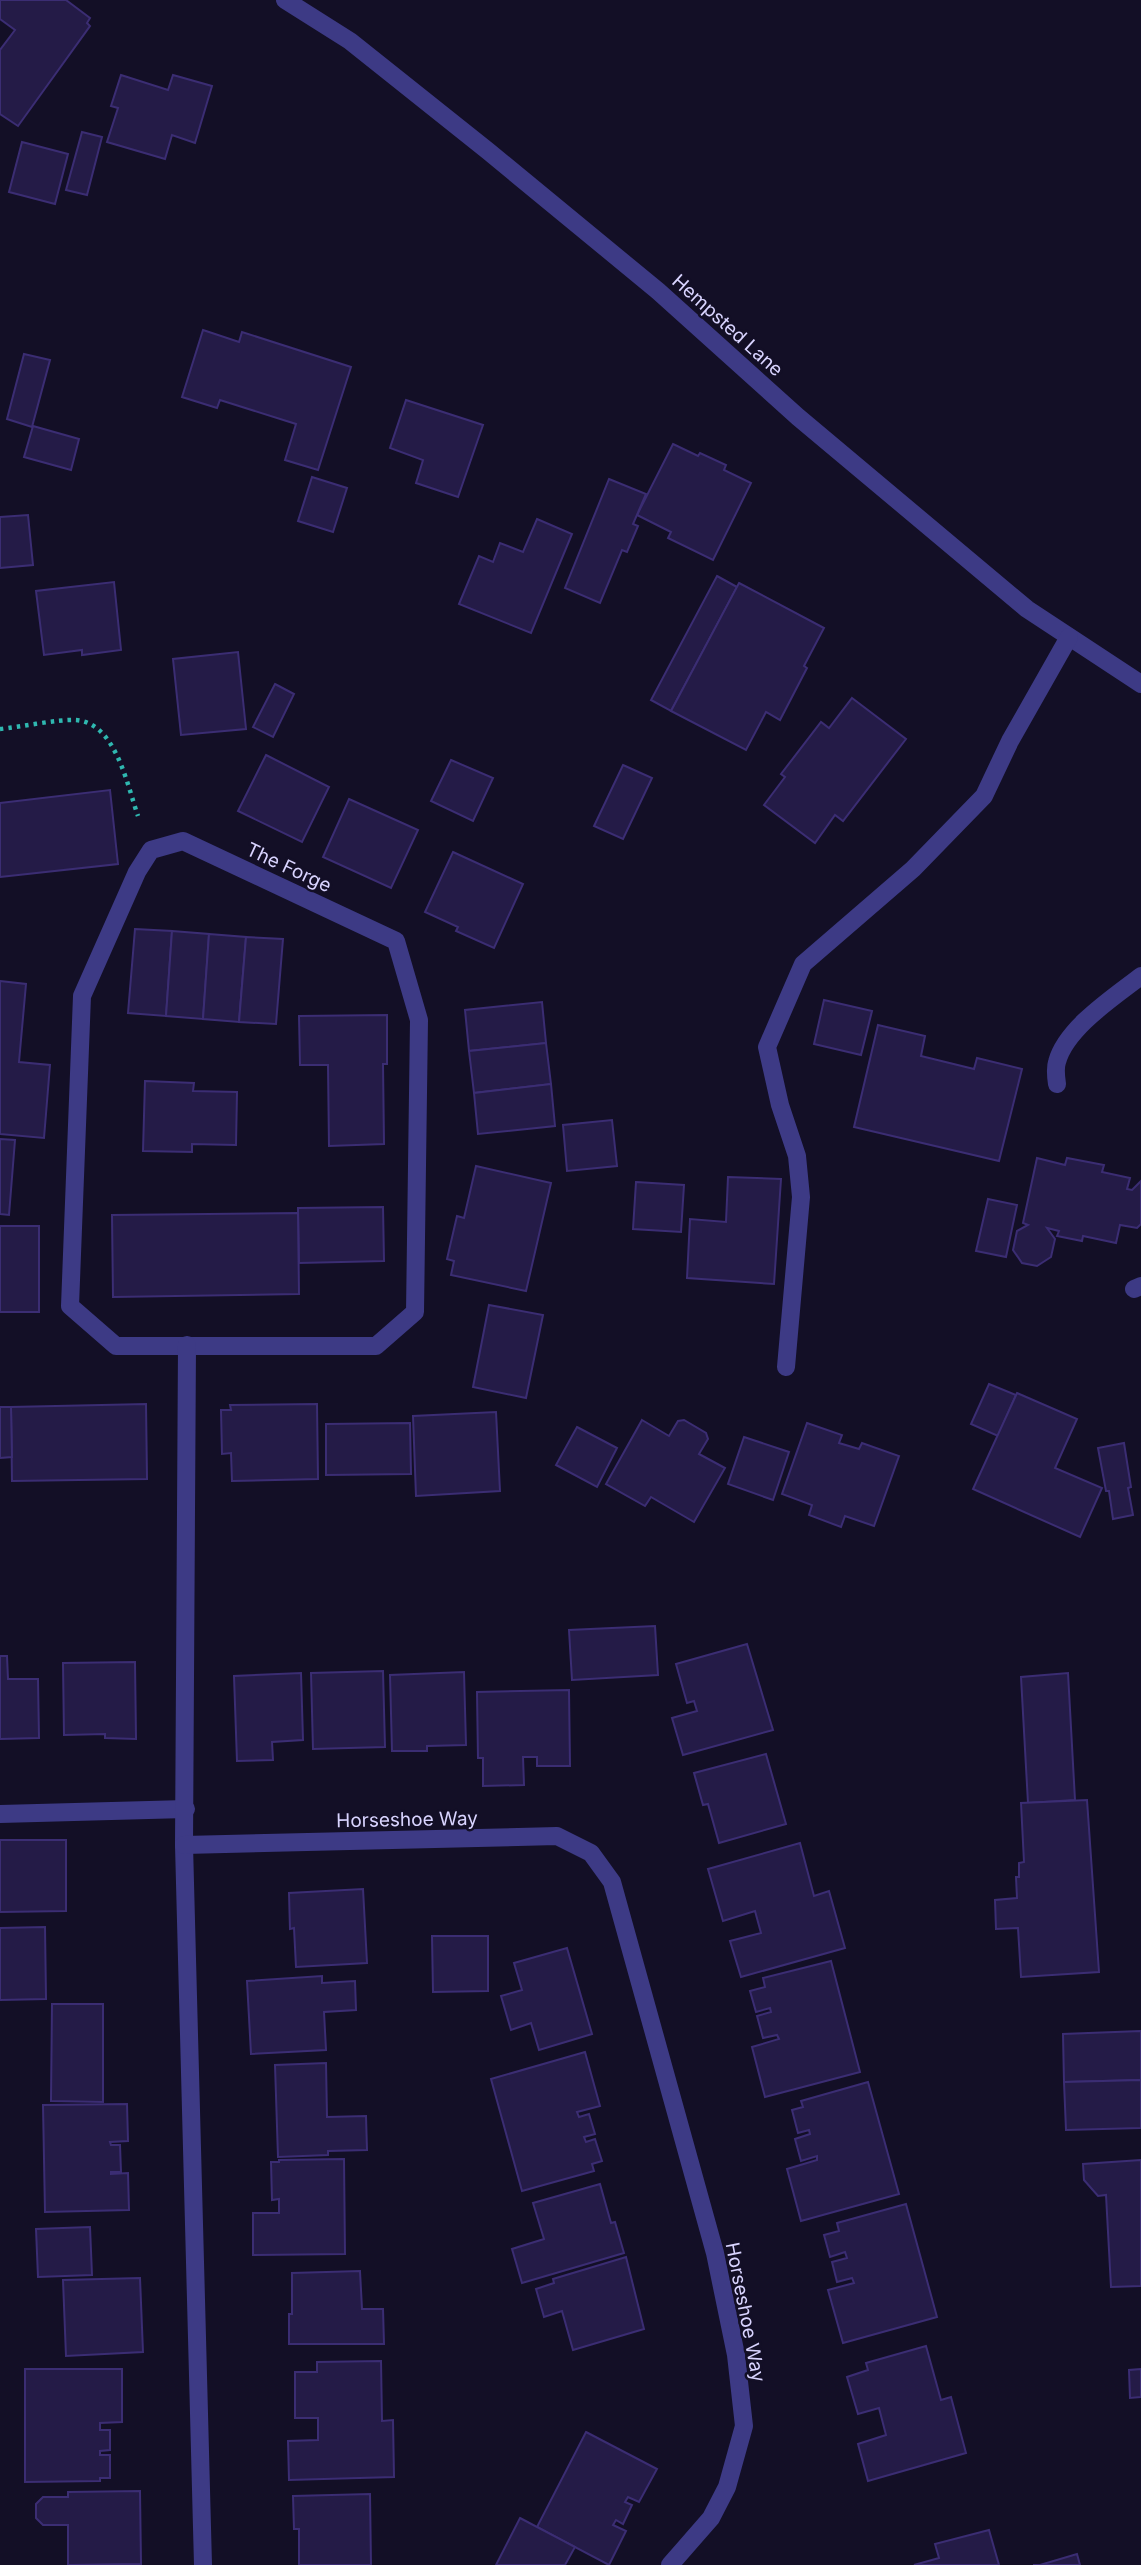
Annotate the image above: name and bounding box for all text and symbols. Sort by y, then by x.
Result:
street label: Hempsted Lane [667,270,788,381]
street label: The Forge [243,838,335,897]
street label: Horseshoe Way [336,1807,478,1832]
street label: Horseshoe Way [721,2240,770,2384]

